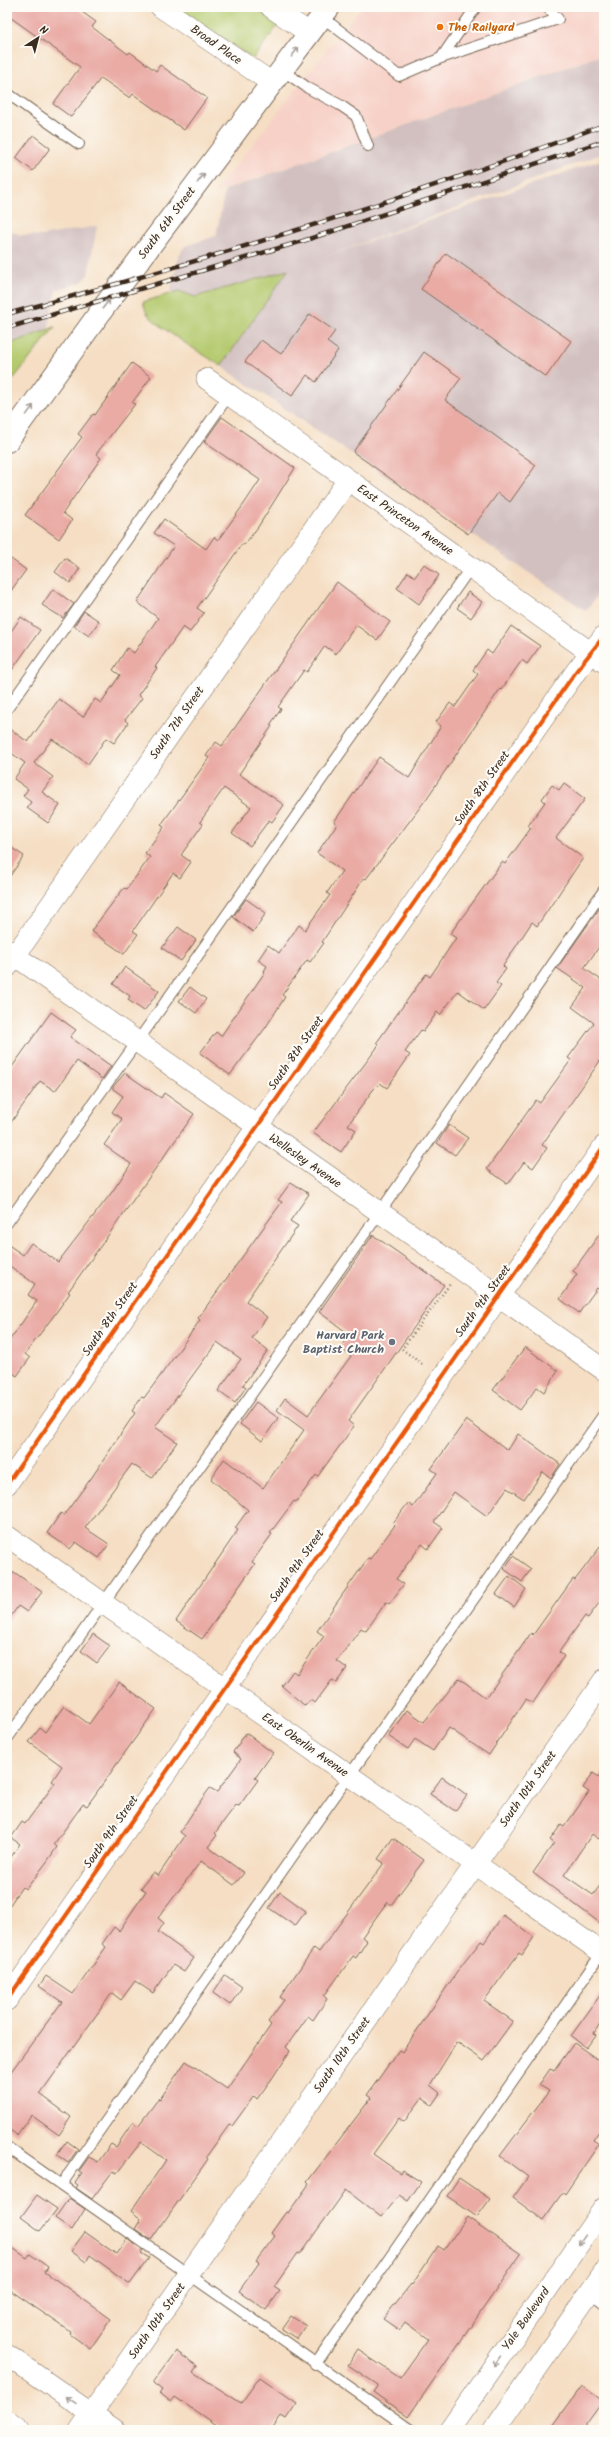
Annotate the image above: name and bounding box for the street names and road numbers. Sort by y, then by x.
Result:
street label: Broad Place [186,20,246,70]
street label: South 6th Street [133,182,201,263]
street label: East Princeton Avenue [353,479,458,561]
street label: South 7th Street [145,682,209,763]
street label: South 8th Street [449,747,515,829]
street label: South 8th Street [263,1012,329,1094]
street label: Wellesley Avenue [265,1129,346,1194]
street label: South 9th Street [450,1260,516,1341]
street label: South 8th Street [77,1278,143,1360]
street label: South 9th Street [265,1525,330,1607]
street label: East Oberlin Avenue [258,1708,353,1783]
street label: South 10th Street [495,1747,562,1831]
street label: South 9th Street [79,1791,144,1873]
street label: South 10th Street [309,2013,376,2097]
street label: South 10th Street [124,2279,191,2363]
street label: Yale Boulevard [497,2283,555,2355]

